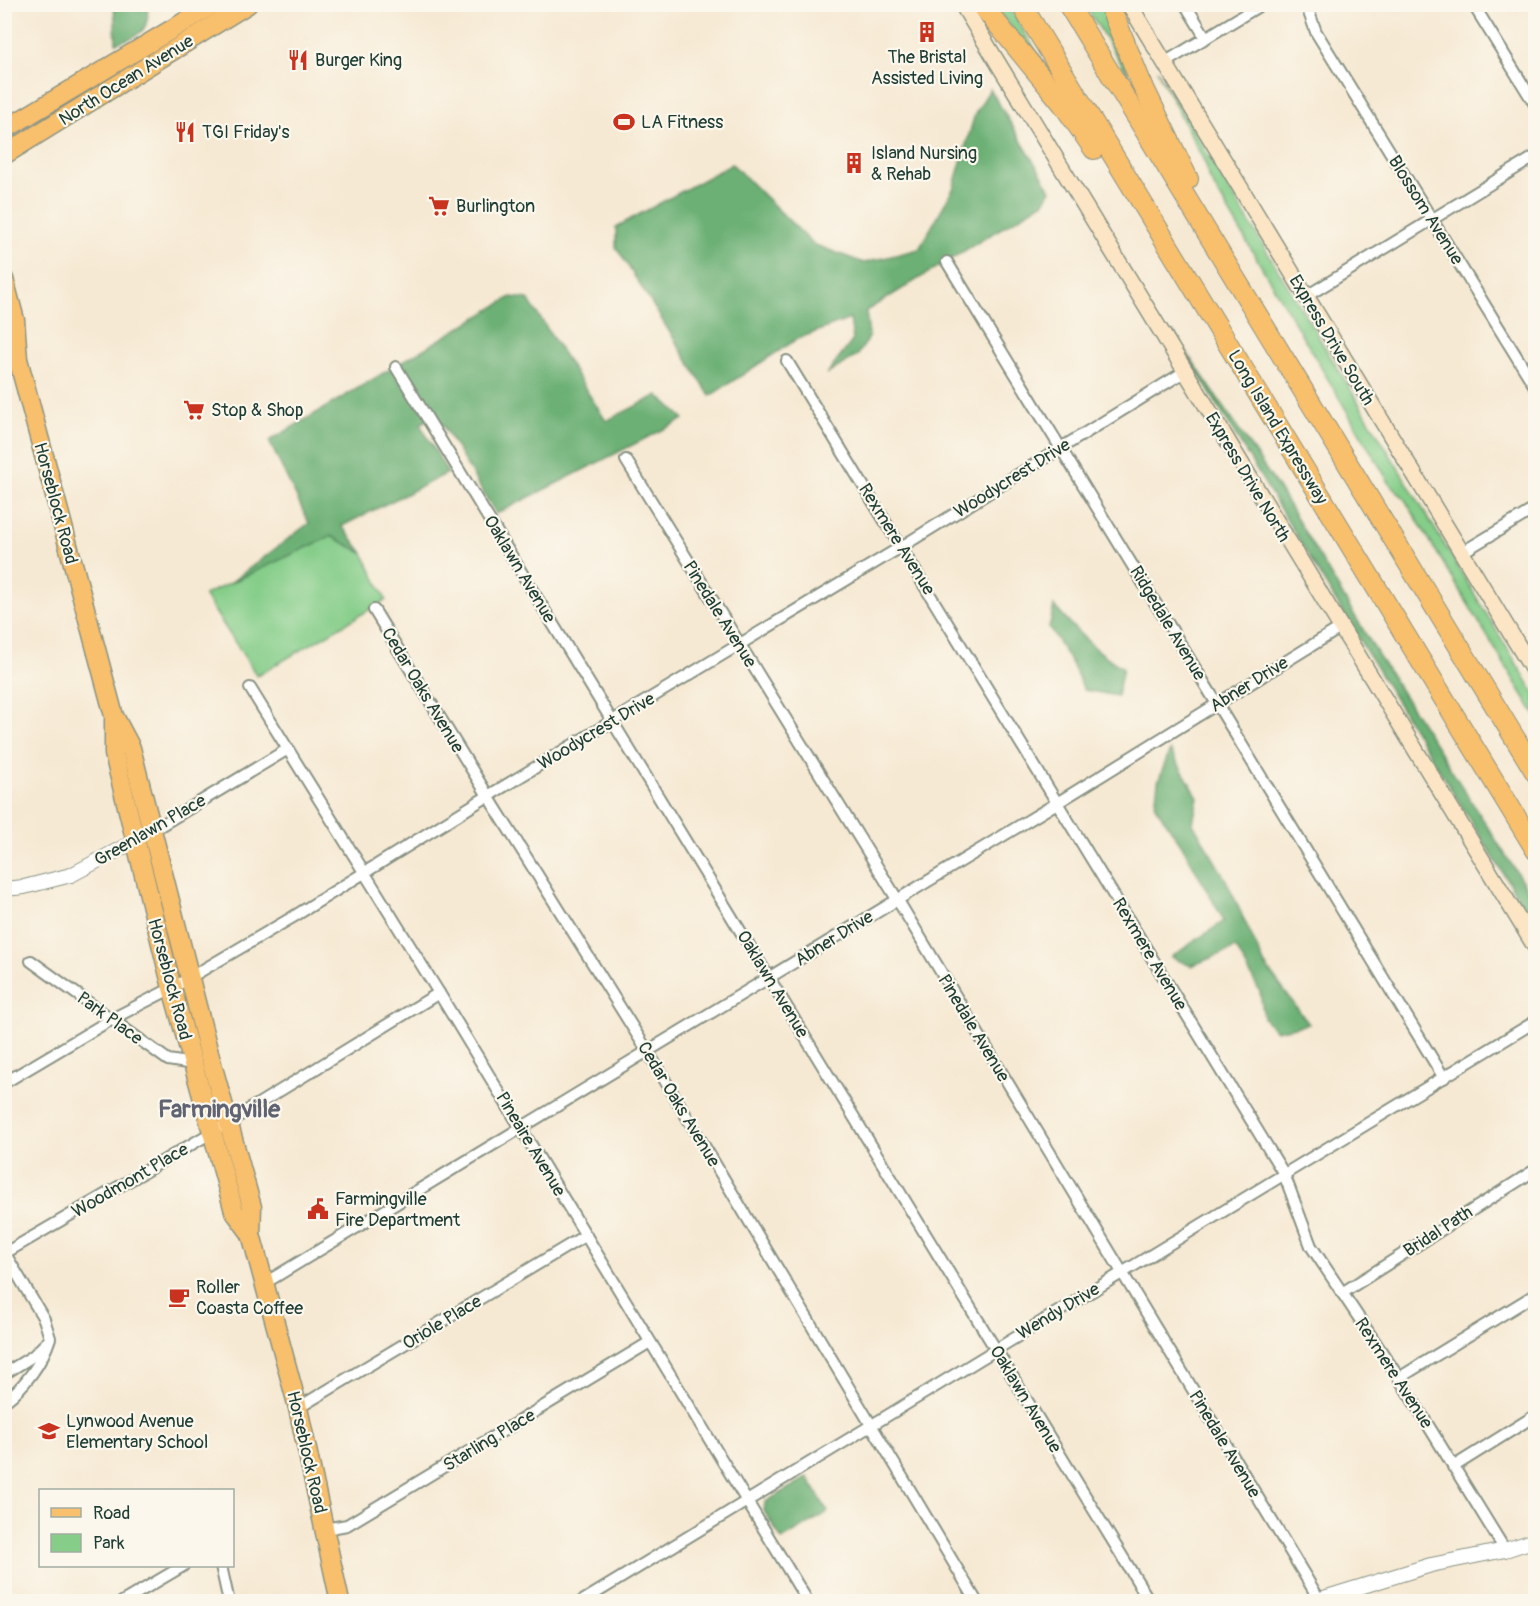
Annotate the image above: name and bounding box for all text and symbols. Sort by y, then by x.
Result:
building icon: The Bristal Assisted Living [915,20,939,44]
street label: North Ocean Avenue [55,30,198,131]
place label: The Bristal Assisted Living [871,46,983,90]
restaurant icon: Burger King [286,48,310,72]
place label: Burger King [315,49,402,72]
sports icon: LA Fitness [612,110,636,134]
place label: LA Fitness [641,111,723,134]
restaurant icon: TGI Friday's [173,120,197,144]
place label: TGI Friday's [202,121,290,144]
place label: Island Nursing & Rehab [871,142,977,186]
building icon: Island Nursing & Rehab [842,151,866,175]
street label: Blossom Avenue [1383,151,1468,269]
supermarket icon: Burlington [427,194,451,218]
place label: Burlington [456,195,535,218]
street label: Express Drive South [1284,271,1380,410]
street label: Long Island Expressway [1222,346,1333,509]
supermarket icon: Stop & Shop [182,398,206,422]
place label: Stop & Shop [211,399,303,422]
street label: Express Drive North [1200,408,1295,546]
street label: Woodycrest Drive [950,433,1075,523]
street label: Horseblock Road [28,440,83,566]
street label: Rexmere Avenue [853,479,940,599]
street label: Oaklawn Avenue [478,511,561,627]
street label: Pinedale Avenue [678,557,762,672]
street label: Ridgedale Avenue [1124,562,1211,685]
street label: Cedar Oaks Avenue [376,623,469,757]
street label: Abner Drive [1206,651,1293,718]
street label: Woodycrest Drive [533,687,659,776]
street label: Greenlawn Place [90,789,210,872]
street label: Rexmere Avenue [1107,894,1192,1015]
street label: Abner Drive [791,905,878,972]
street label: Horseblock Road [142,916,197,1042]
street label: Oaklawn Avenue [731,926,814,1042]
street label: Pinedale Avenue [932,970,1015,1086]
street label: Park Place [72,987,147,1050]
street label: Cedar Oaks Avenue [632,1037,725,1171]
street label: Pineaire Avenue [490,1088,571,1201]
district label: Farmingville [158,1095,281,1124]
street label: Woodmont Place [68,1138,193,1223]
place label: Farmingville Fire Department [335,1188,461,1232]
public building icon: Farmingville Fire Department [306,1197,330,1221]
street label: Bridal Path [1399,1201,1477,1262]
place label: Roller Coasta Coffee [196,1276,303,1320]
street label: Wendy Drive [1013,1278,1104,1345]
cafe icon: Roller Coasta Coffee [167,1285,191,1309]
street label: Oriole Place [398,1290,486,1355]
street label: Rexmere Avenue [1349,1314,1438,1433]
street label: Oaklawn Avenue [984,1341,1067,1457]
street label: Pinedale Avenue [1183,1386,1266,1502]
street label: Horseblock Road [281,1389,332,1516]
street label: Starling Place [439,1404,540,1477]
place label: Lynwood Avenue Elementary School [66,1410,208,1454]
school or university icon: Lynwood Avenue Elementary School [37,1419,61,1443]
legend [39,1489,234,1567]
text: Road [93,1502,130,1525]
text: Park [93,1532,125,1555]

